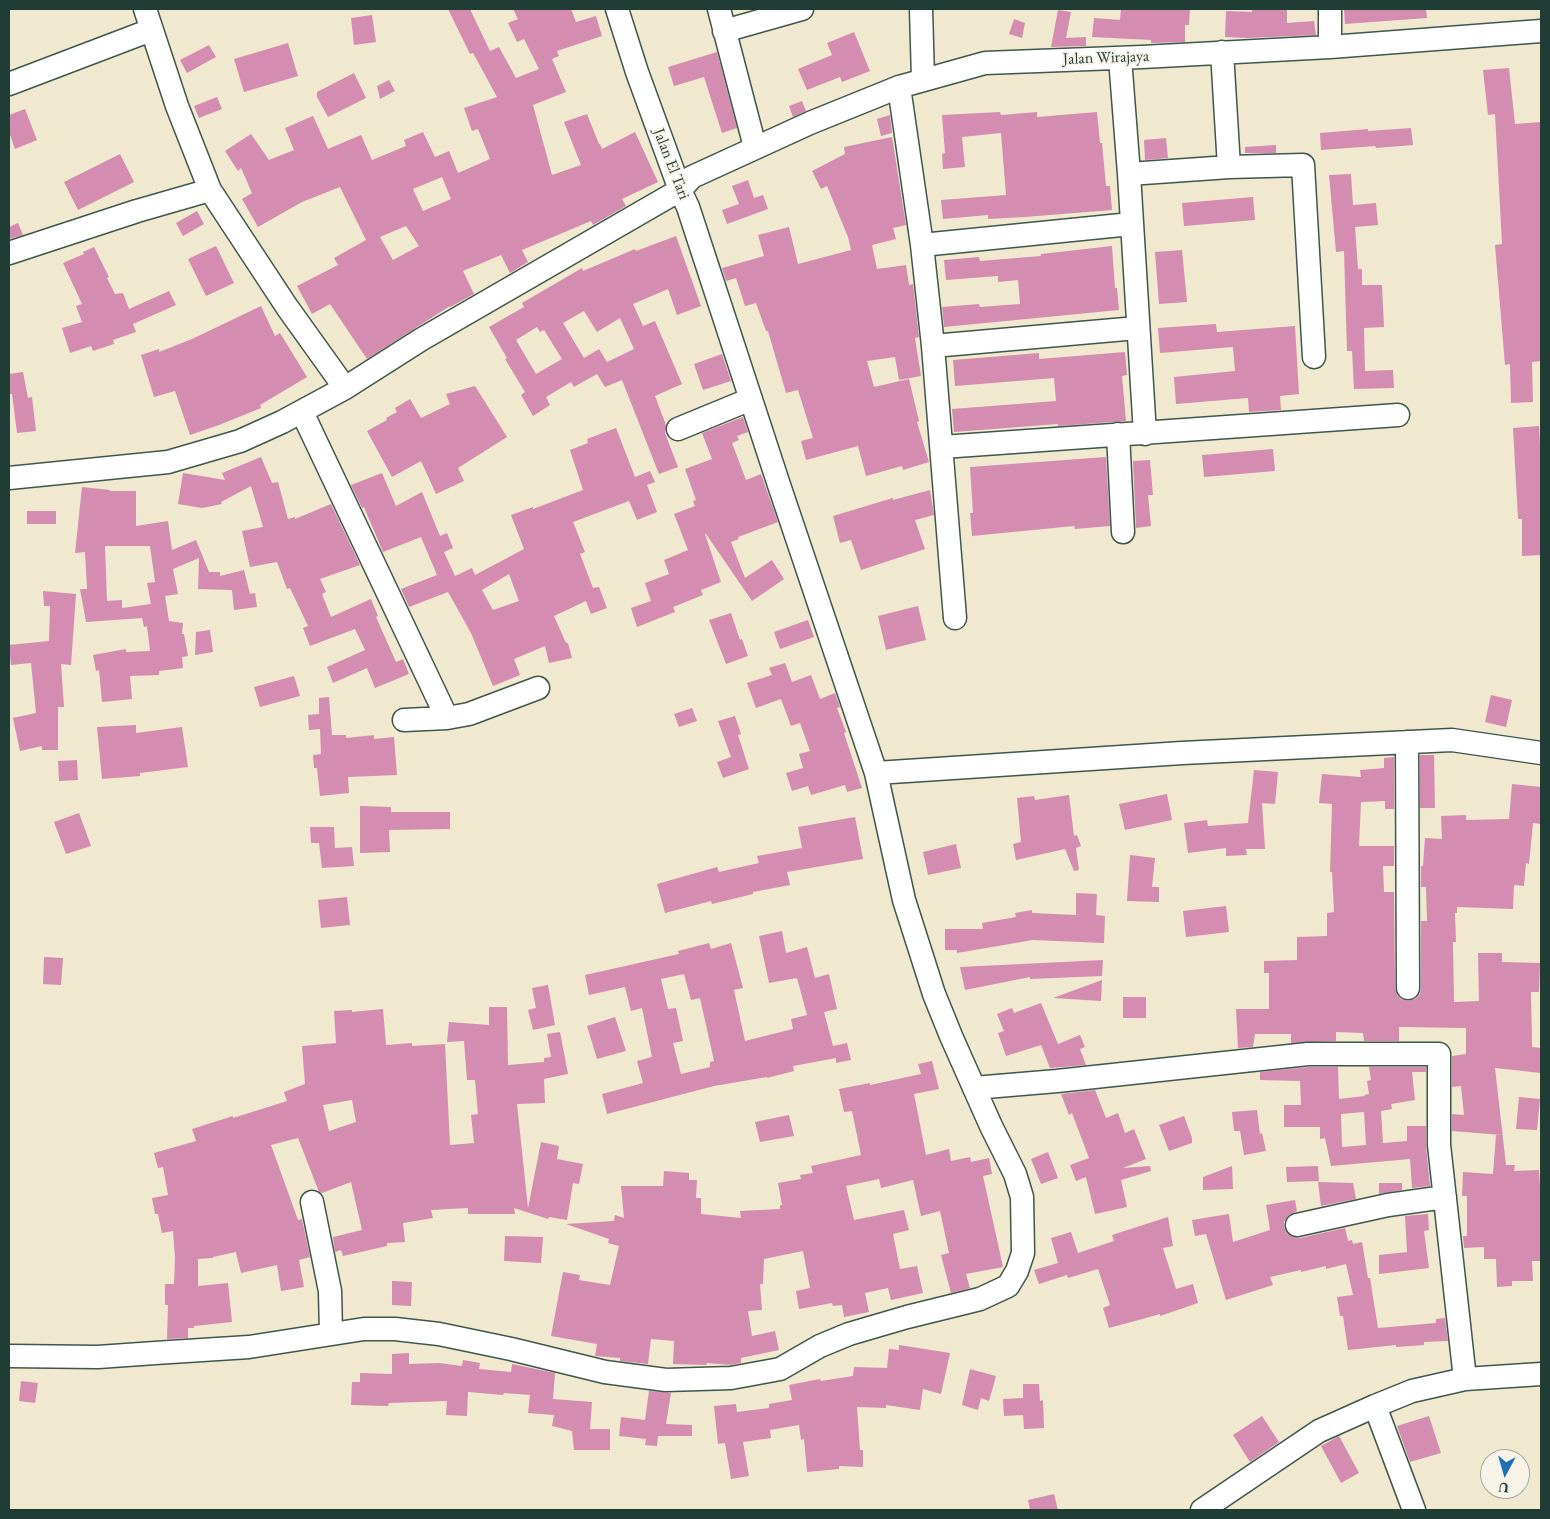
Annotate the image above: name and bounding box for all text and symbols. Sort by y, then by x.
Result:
street label: Jalan Wirajaya [1062,47,1150,69]
street label: Jalan El Tari [649,126,693,202]
north arrow [1480,1449,1530,1499]
text: U [1497,1478,1510,1497]

